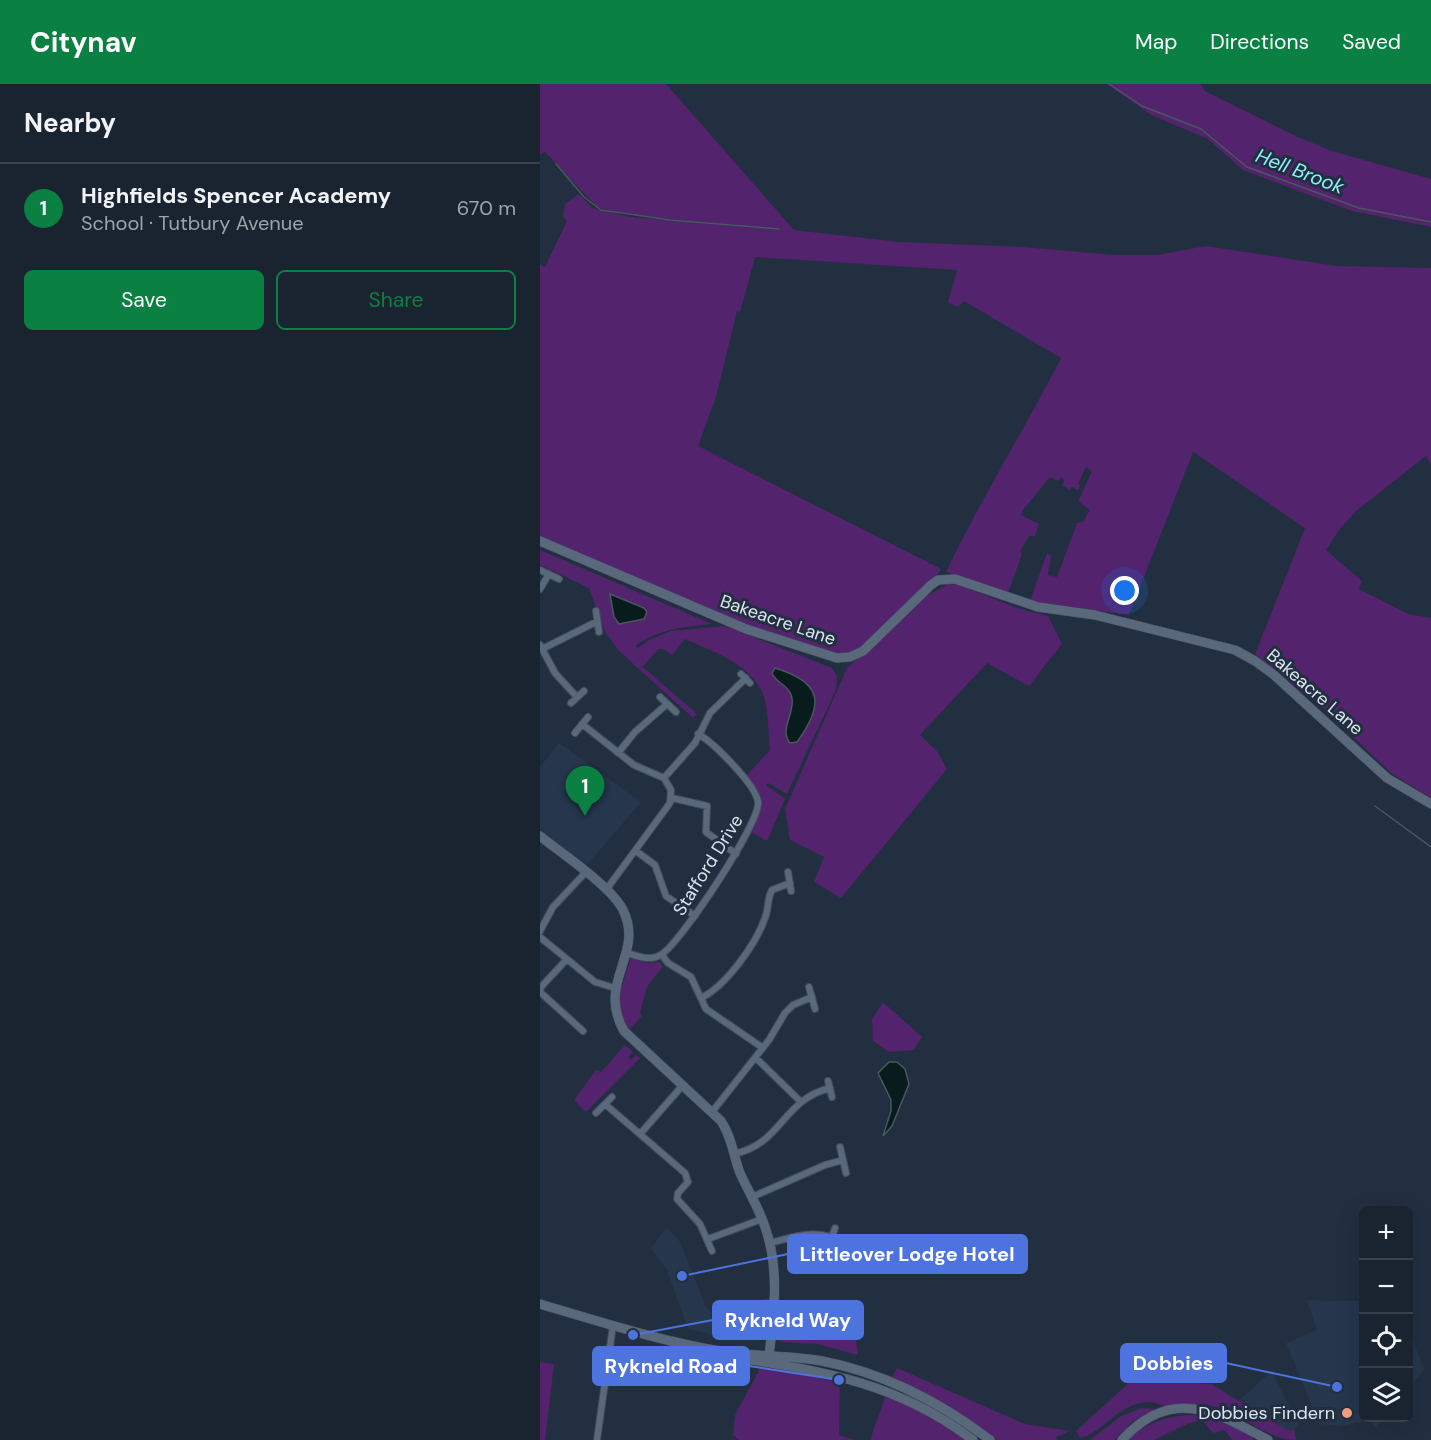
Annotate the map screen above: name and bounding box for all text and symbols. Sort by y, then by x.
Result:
text: Citynav [30,24,136,61]
text: Map [1135,28,1177,56]
text: Directions [1210,28,1309,56]
text: Saved [1342,28,1401,56]
text: Nearby [24,106,116,140]
water label: Hell Brook [1252,142,1349,200]
text: Highfields Spencer Academy [81,181,391,210]
text: 1 [40,195,47,221]
text: 670 m [457,195,516,221]
text: School · Tutbury Avenue [81,210,304,236]
button: Save [24,270,264,330]
button: Share [276,270,516,330]
your location [1110,576,1139,605]
street label: Bakeacre Lane [717,589,839,651]
street label: Bakeacre Lane [1262,643,1368,741]
pin: 1 [566,766,604,816]
street label: Stafford Drive [667,810,749,920]
map controls [1359,1206,1413,1422]
button: + [1359,1206,1413,1260]
callout: Littleover Lodge Hotel [788,1235,1027,1273]
text: Littleover Lodge Hotel [800,1241,1014,1267]
button: − [1359,1260,1413,1314]
callout: Rykneld Way [713,1301,863,1339]
text: Rykneld Way [725,1307,851,1333]
button: locate [1359,1314,1413,1368]
callout: Dobbies [1121,1344,1226,1382]
callout: Rykneld Road [593,1347,749,1385]
text: Dobbies [1133,1350,1213,1376]
text: Rykneld Road [605,1353,737,1379]
button: layers [1359,1368,1413,1422]
place label: Dobbies Findern [1198,1401,1335,1425]
marker: Dobbies Findern [1340,1406,1354,1420]

